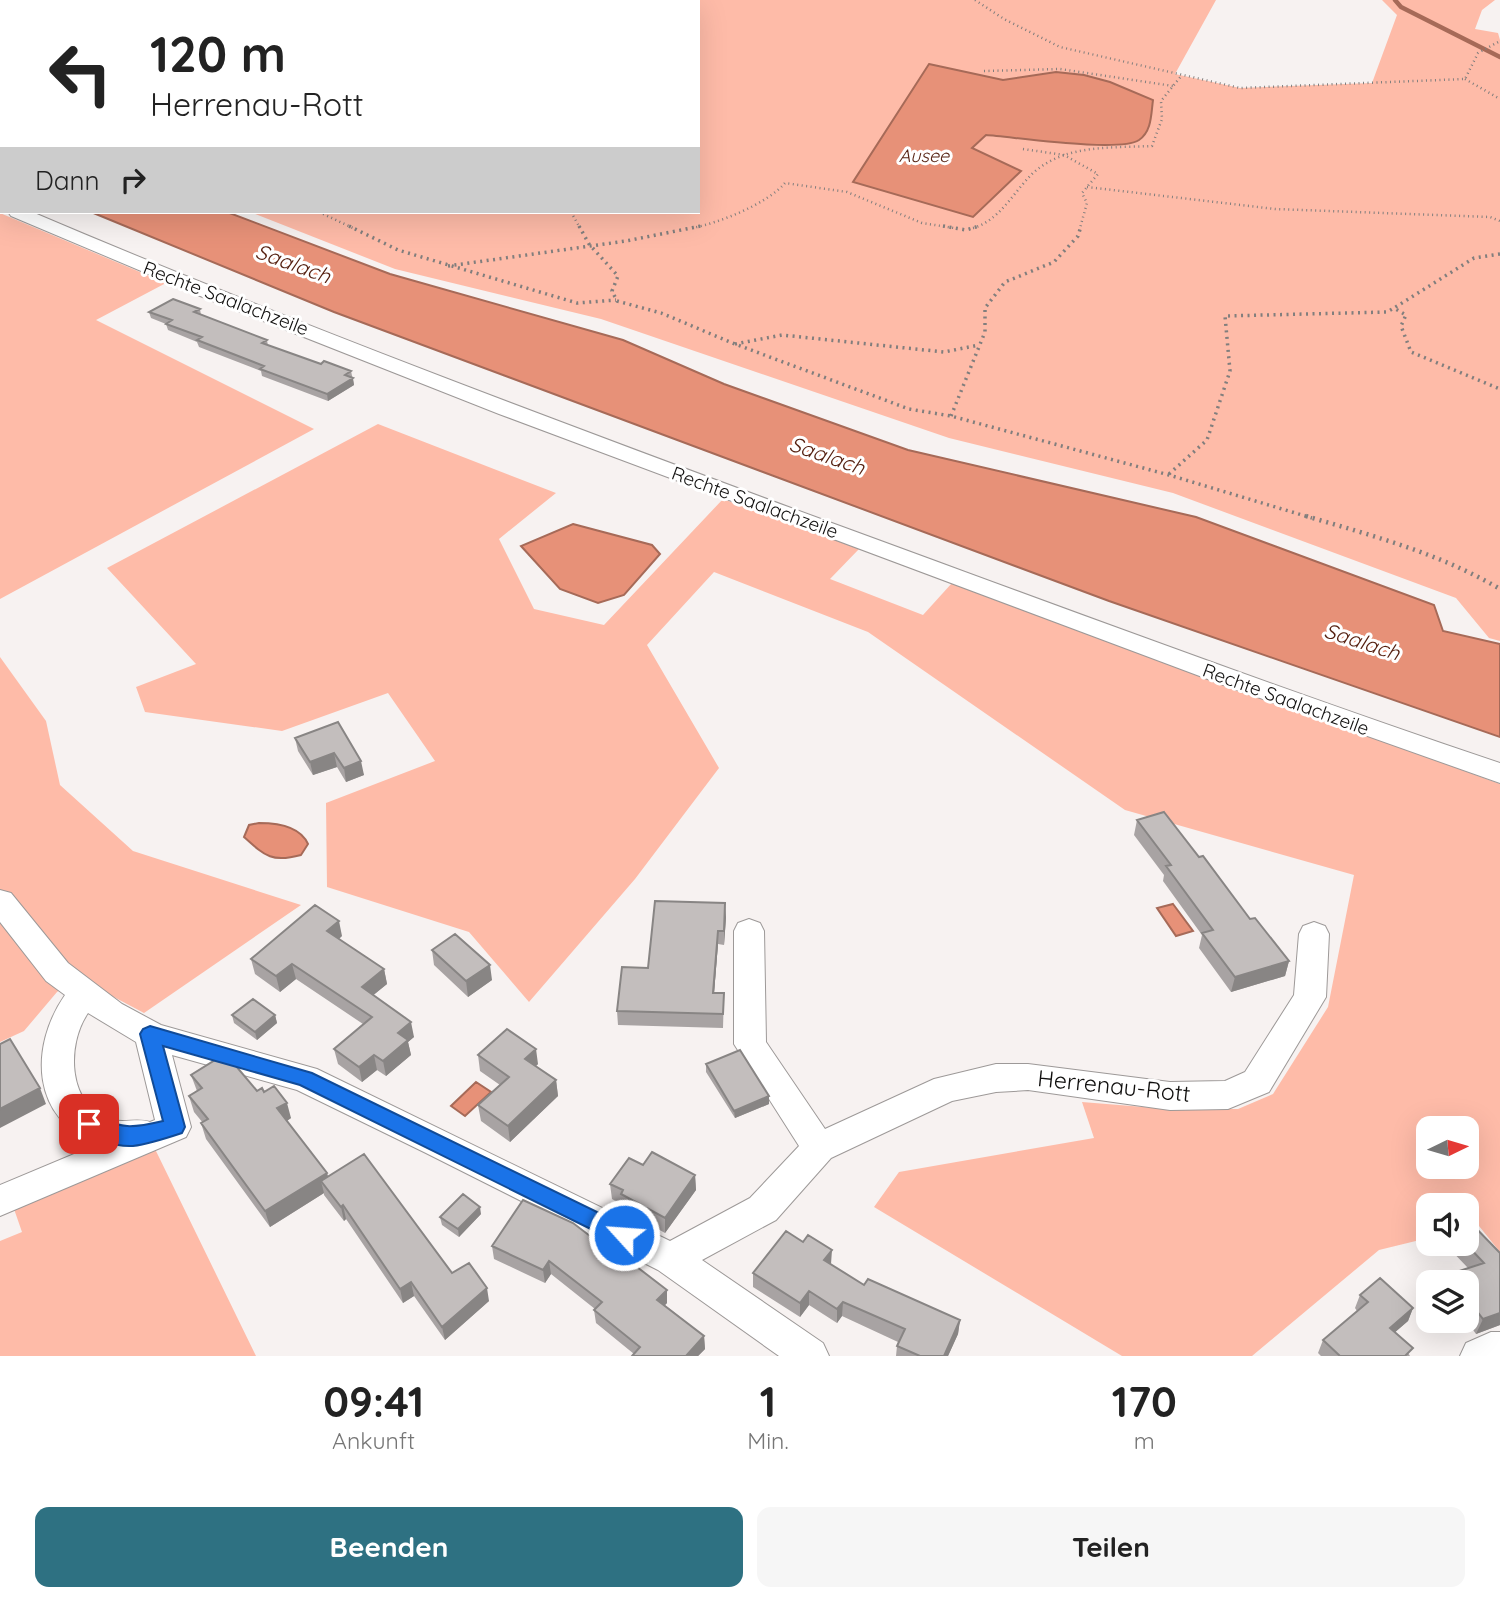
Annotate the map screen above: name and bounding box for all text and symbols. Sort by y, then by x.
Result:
text: 120 m [150,23,286,84]
icon: left [35,28,126,119]
text: Herrenau-Rott [150,84,364,124]
water label: Ausee [899,144,950,167]
icon: right [114,161,152,199]
text: Dann [35,164,100,197]
water label: Saalach [252,238,335,289]
street label: Rechte Saalachzeile [140,255,312,341]
water label: Saalach [786,430,869,480]
street label: Rechte Saalachzeile [669,461,841,543]
water label: Saalach [1321,617,1404,666]
street label: Rechte Saalachzeile [1200,658,1372,740]
street label: Herrenau-Rott [1036,1063,1192,1108]
pin [59,1094,119,1154]
icon: arrive [70,1105,108,1143]
north arrow [1416,1116,1479,1180]
map controls [1416,1116,1479,1333]
button: sound [1416,1193,1479,1256]
position arrow [587,1198,661,1272]
button: layers [1416,1270,1479,1333]
text: 09:41 [323,1375,424,1428]
text: 1 [760,1375,776,1428]
text: 170 [1112,1375,1177,1428]
text: Ankunft [332,1426,415,1455]
text: Min. [747,1426,789,1455]
text: m [1134,1426,1155,1455]
button: Beenden [35,1507,743,1587]
button: Teilen [757,1507,1465,1587]

